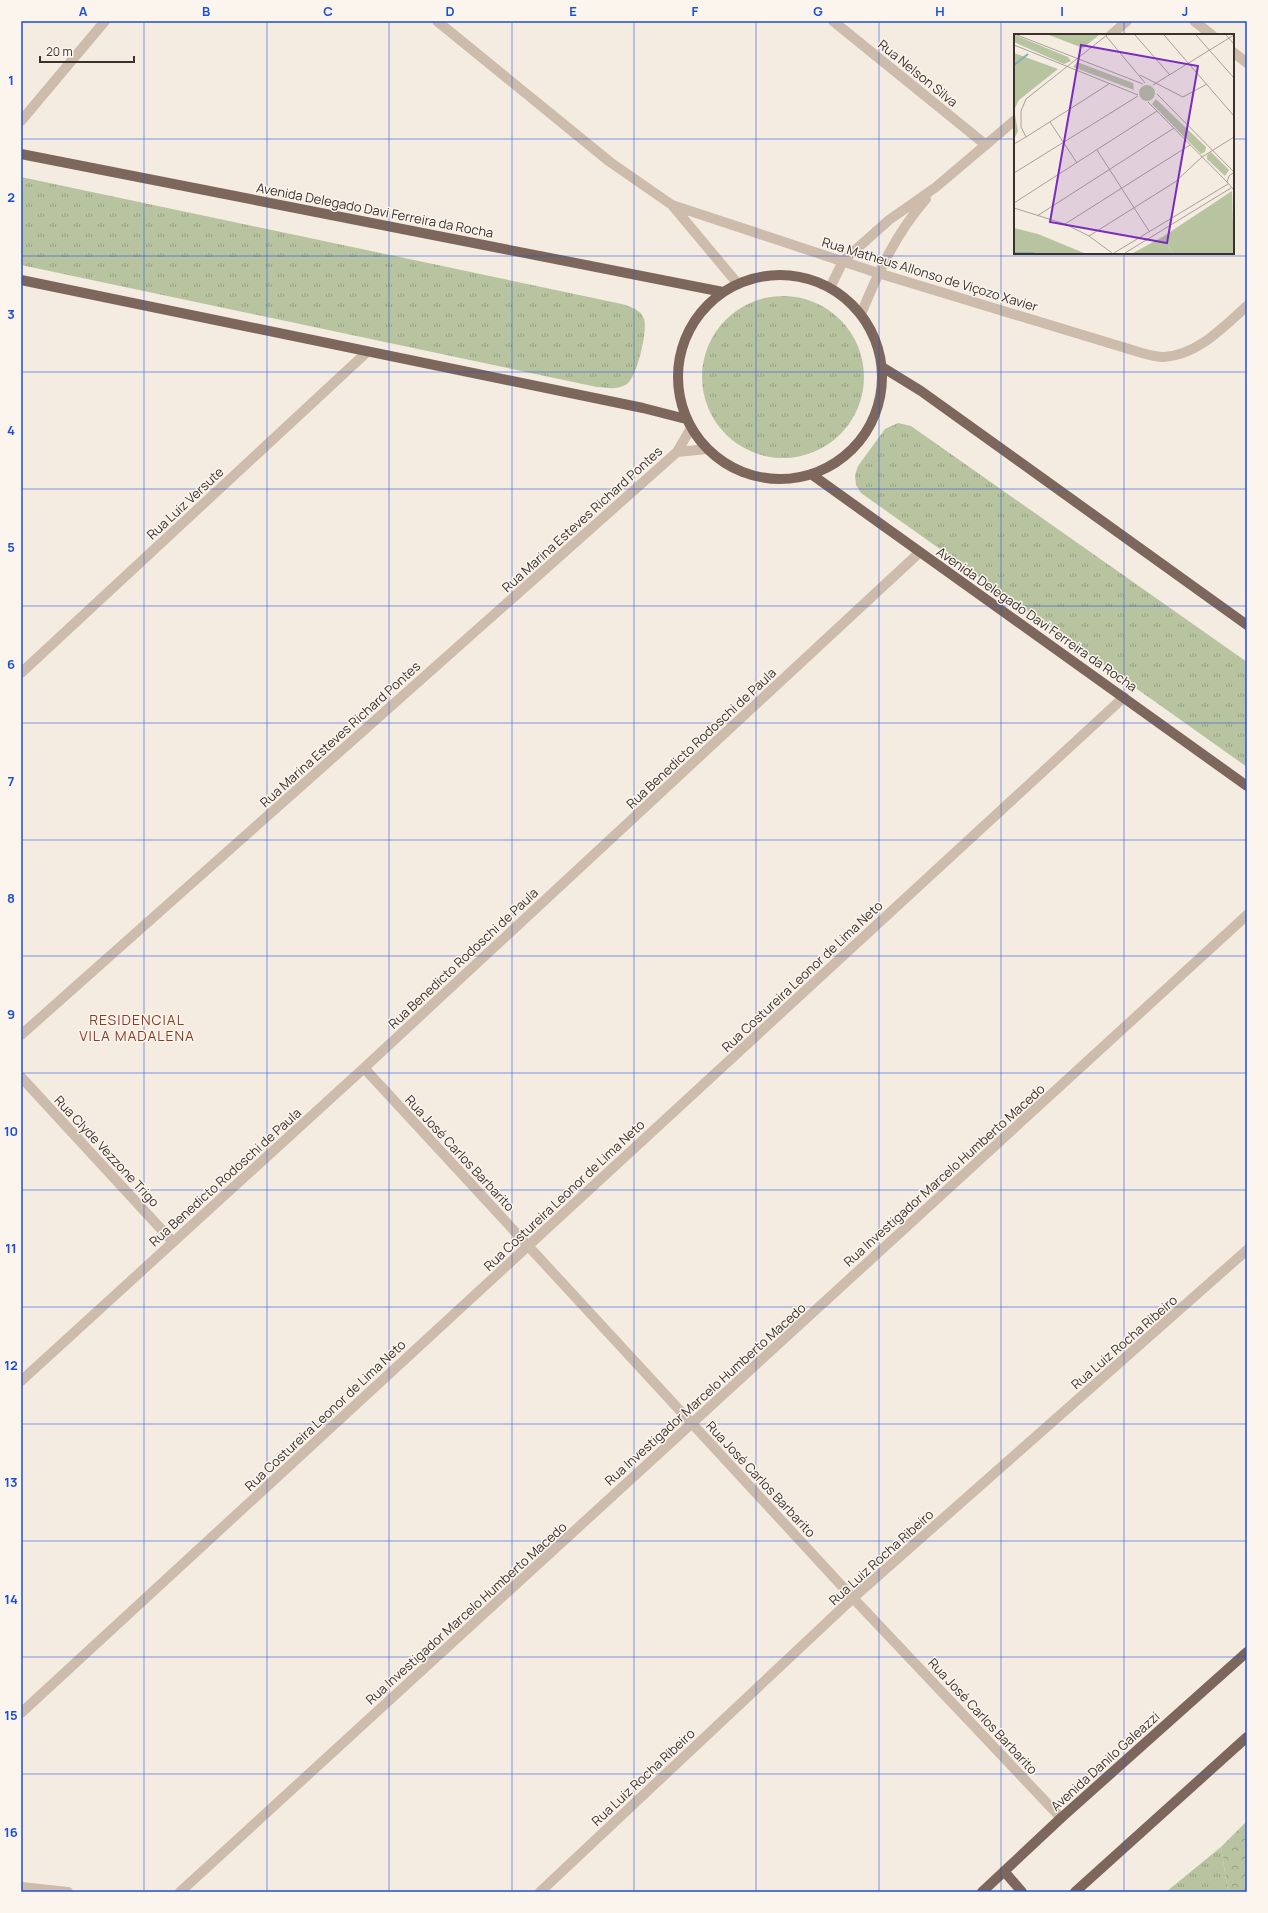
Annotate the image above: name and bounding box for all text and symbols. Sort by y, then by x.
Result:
text: A [79,2,88,20]
text: B [202,2,210,20]
text: C [323,2,333,20]
text: D [445,2,455,20]
text: E [569,2,577,20]
text: F [692,2,699,20]
text: G [813,2,823,20]
text: H [935,2,945,20]
text: I [1060,2,1064,20]
text: J [1182,2,1188,20]
inset map [1014,34,1234,254]
street label: Rua Nelson Silva [874,35,962,111]
scale bar [40,38,134,64]
text: 20 m [46,43,73,60]
text: 1 [8,71,14,89]
street label: Avenida Delegado Davi Ferreira da Rocha [255,178,495,242]
text: 2 [7,188,15,206]
street label: Rua Matheus Allonso de Viçozo Xavier [820,233,1040,316]
text: 3 [7,305,15,323]
text: 4 [7,421,15,439]
street label: Rua Marina Esteves Richard Pontes [498,442,666,596]
street label: Rua Luiz Versute [143,462,228,543]
text: 5 [7,538,15,556]
street label: Avenida Delegado Davi Ferreira da Rocha [933,542,1141,696]
text: 6 [7,655,15,673]
street label: Rua Marina Esteves Richard Pontes [256,657,424,811]
street label: Rua Benedicto Rodoschi de Paula [622,664,780,812]
text: 7 [8,772,15,790]
street label: Rua Benedicto Rodoschi de Paula [384,884,542,1032]
text: 8 [7,889,15,907]
street label: Rua Costureira Leonor de Lima Neto [718,896,887,1056]
text: 9 [7,1005,15,1023]
district label: RESIDENCIAL VILA MADALENA [79,1010,195,1045]
street label: Rua Investigador Marcelo Humberto Macedo [840,1080,1049,1270]
street label: Rua Clyde Vezzone Trigo [51,1091,164,1211]
street label: Rua José Carlos Barbarito [401,1091,519,1215]
street label: Rua Benedicto Rodoschi de Paula [145,1104,305,1250]
street label: Rua Costureira Leonor de Lima Neto [480,1115,649,1275]
text: 10 [4,1122,18,1140]
text: 11 [5,1239,17,1257]
street label: Rua Luiz Rocha Ribeiro [1067,1291,1181,1393]
street label: Rua Investigador Marcelo Humberto Macedo [601,1299,810,1489]
street label: Rua Costureira Leonor de Lima Neto [241,1335,410,1495]
text: 12 [4,1356,18,1374]
street label: Rua José Carlos Barbarito [702,1417,820,1541]
text: 13 [4,1473,18,1491]
street label: Rua Luiz Rocha Ribeiro [825,1505,937,1609]
street label: Rua Investigador Marcelo Humberto Macedo [362,1518,571,1708]
text: 14 [4,1590,18,1608]
street label: Rua José Carlos Barbarito [924,1654,1042,1778]
text: 15 [4,1706,18,1724]
street label: Avenida Danilo Galeazzi [1047,1707,1163,1815]
street label: Rua Luiz Rocha Ribeiro [587,1724,699,1830]
text: 16 [4,1823,18,1841]

